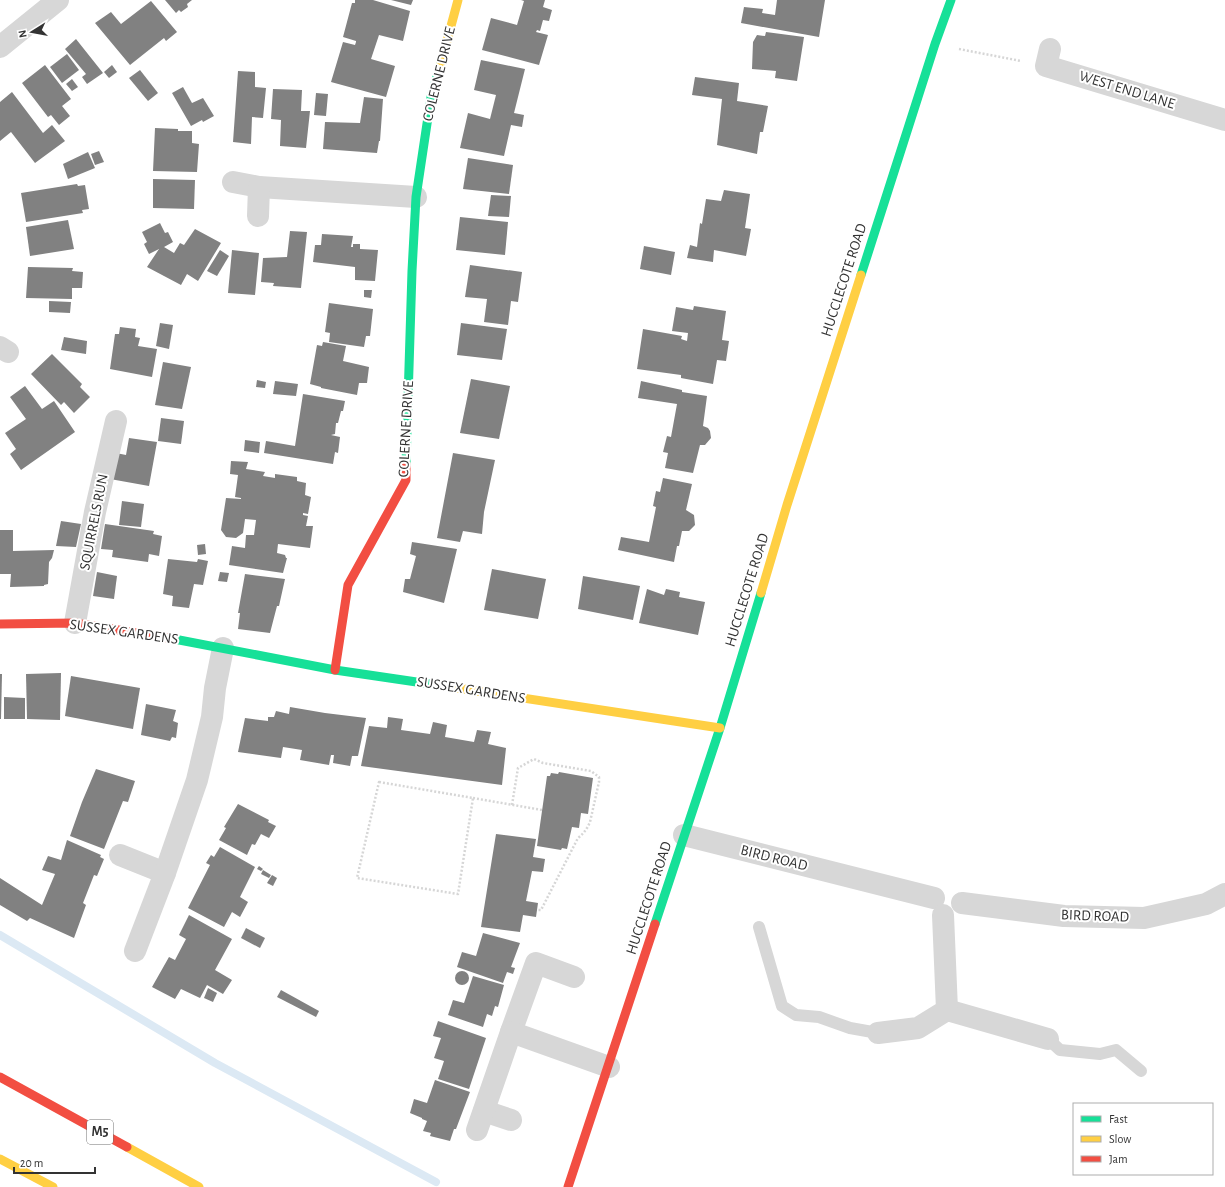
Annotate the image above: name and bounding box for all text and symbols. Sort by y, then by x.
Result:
north arrow [12,12,52,52]
street label: COLERNE DRIVE [420,25,458,123]
text: N [17,29,29,39]
street label: WEST END LANE [1077,68,1177,112]
street label: HUCCLECOTE ROAD [819,221,869,338]
street label: COLERNE DRIVE [396,380,416,478]
street label: SQUIRRELS RUN [77,473,111,571]
street label: HUCCLECOTE ROAD [723,531,772,649]
street label: SUSSEX GARDENS [69,617,179,647]
street label: SUSSEX GARDENS [416,674,526,706]
street label: HUCCLECOTE ROAD [624,839,674,956]
street label: BIRD ROAD [739,842,809,874]
street label: BIRD ROAD [1061,907,1130,925]
legend [1073,1103,1213,1175]
text: Fast [1109,1113,1128,1125]
road number: M5 [87,1120,113,1144]
text: Slow [1109,1133,1131,1145]
scale bar [14,1149,95,1175]
text: Jam [1109,1153,1128,1165]
text: 20 m [20,1157,43,1169]

